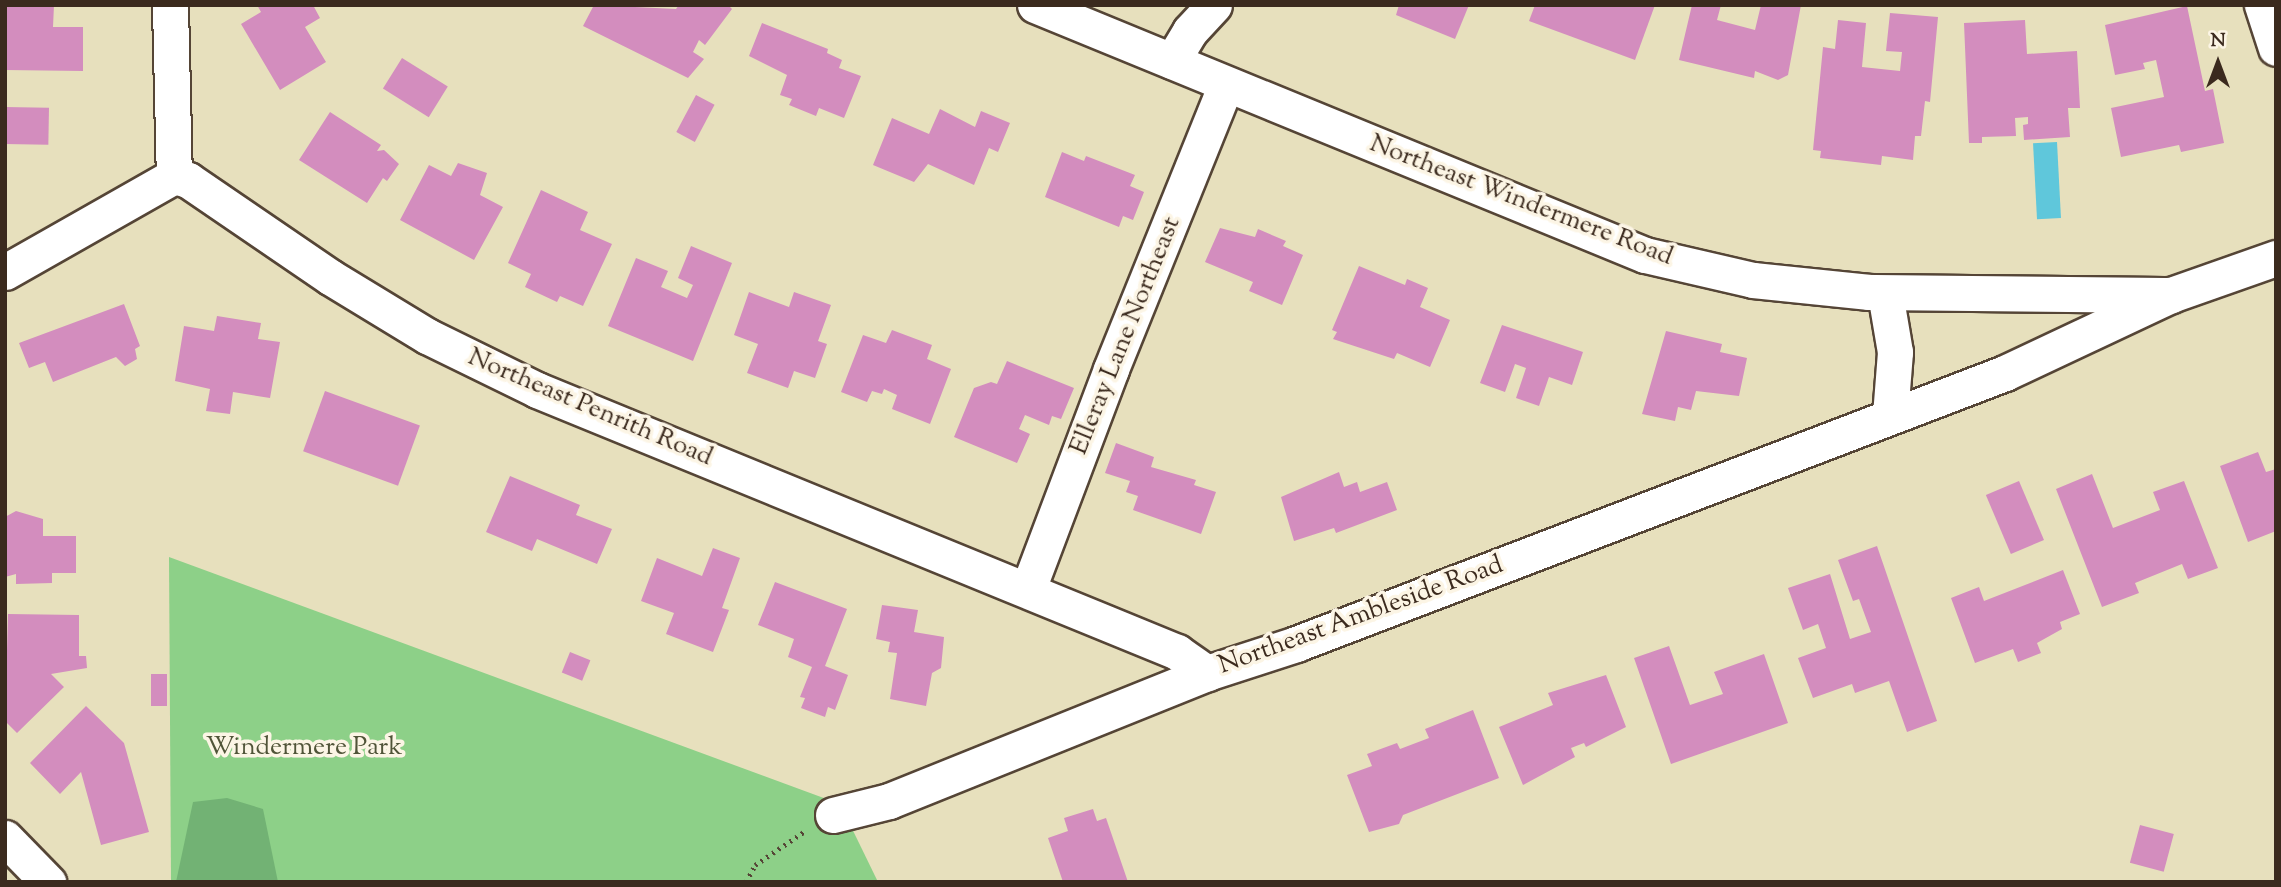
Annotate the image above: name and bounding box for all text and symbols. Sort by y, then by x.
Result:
north arrow [2183,28,2253,98]
text: N [2210,28,2226,55]
street label: Northeast Windermere Road [1365,129,1677,273]
street label: Elleray Lane Northeast [1064,212,1188,460]
street label: Northeast Penrith Road [463,342,717,474]
street label: Northeast Ambleside Road [1214,550,1508,682]
park label: Windermere Park [206,732,402,764]

